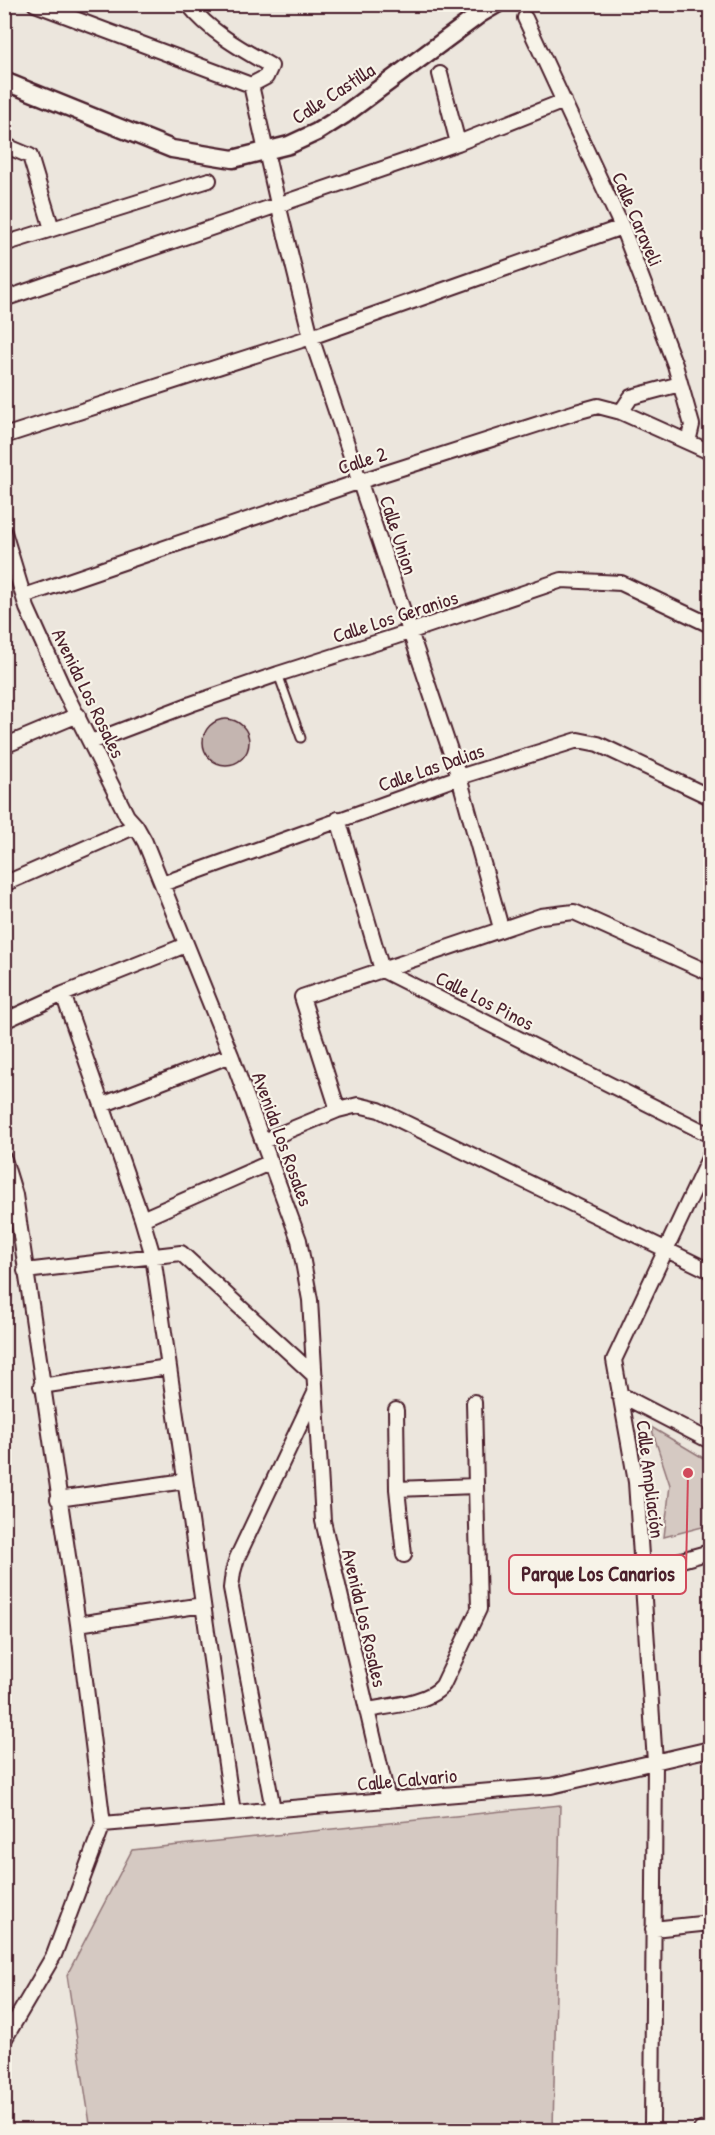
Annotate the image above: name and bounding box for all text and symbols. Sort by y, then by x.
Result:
street label: Calle Castilla [286,56,380,130]
street label: Calle Caraveli [606,168,670,270]
street label: Calle 2 [334,439,390,480]
street label: Calle Union [374,492,424,578]
street label: Calle Los Geranios [329,583,461,649]
street label: Avenida Los Rosales [46,624,132,763]
street label: Calle Las Dalias [374,736,488,798]
street label: Calle Los Pinos [431,964,539,1036]
street label: Avenida Los Rosales [246,1068,320,1210]
street label: Calle Ampliación [630,1418,672,1540]
street label: Avenida Los Rosales [336,1546,394,1690]
callout: Parque Los Canarios [509,1555,686,1594]
text: Parque Los Canarios [521,1559,675,1589]
street label: Calle Calvario [356,1761,458,1797]

